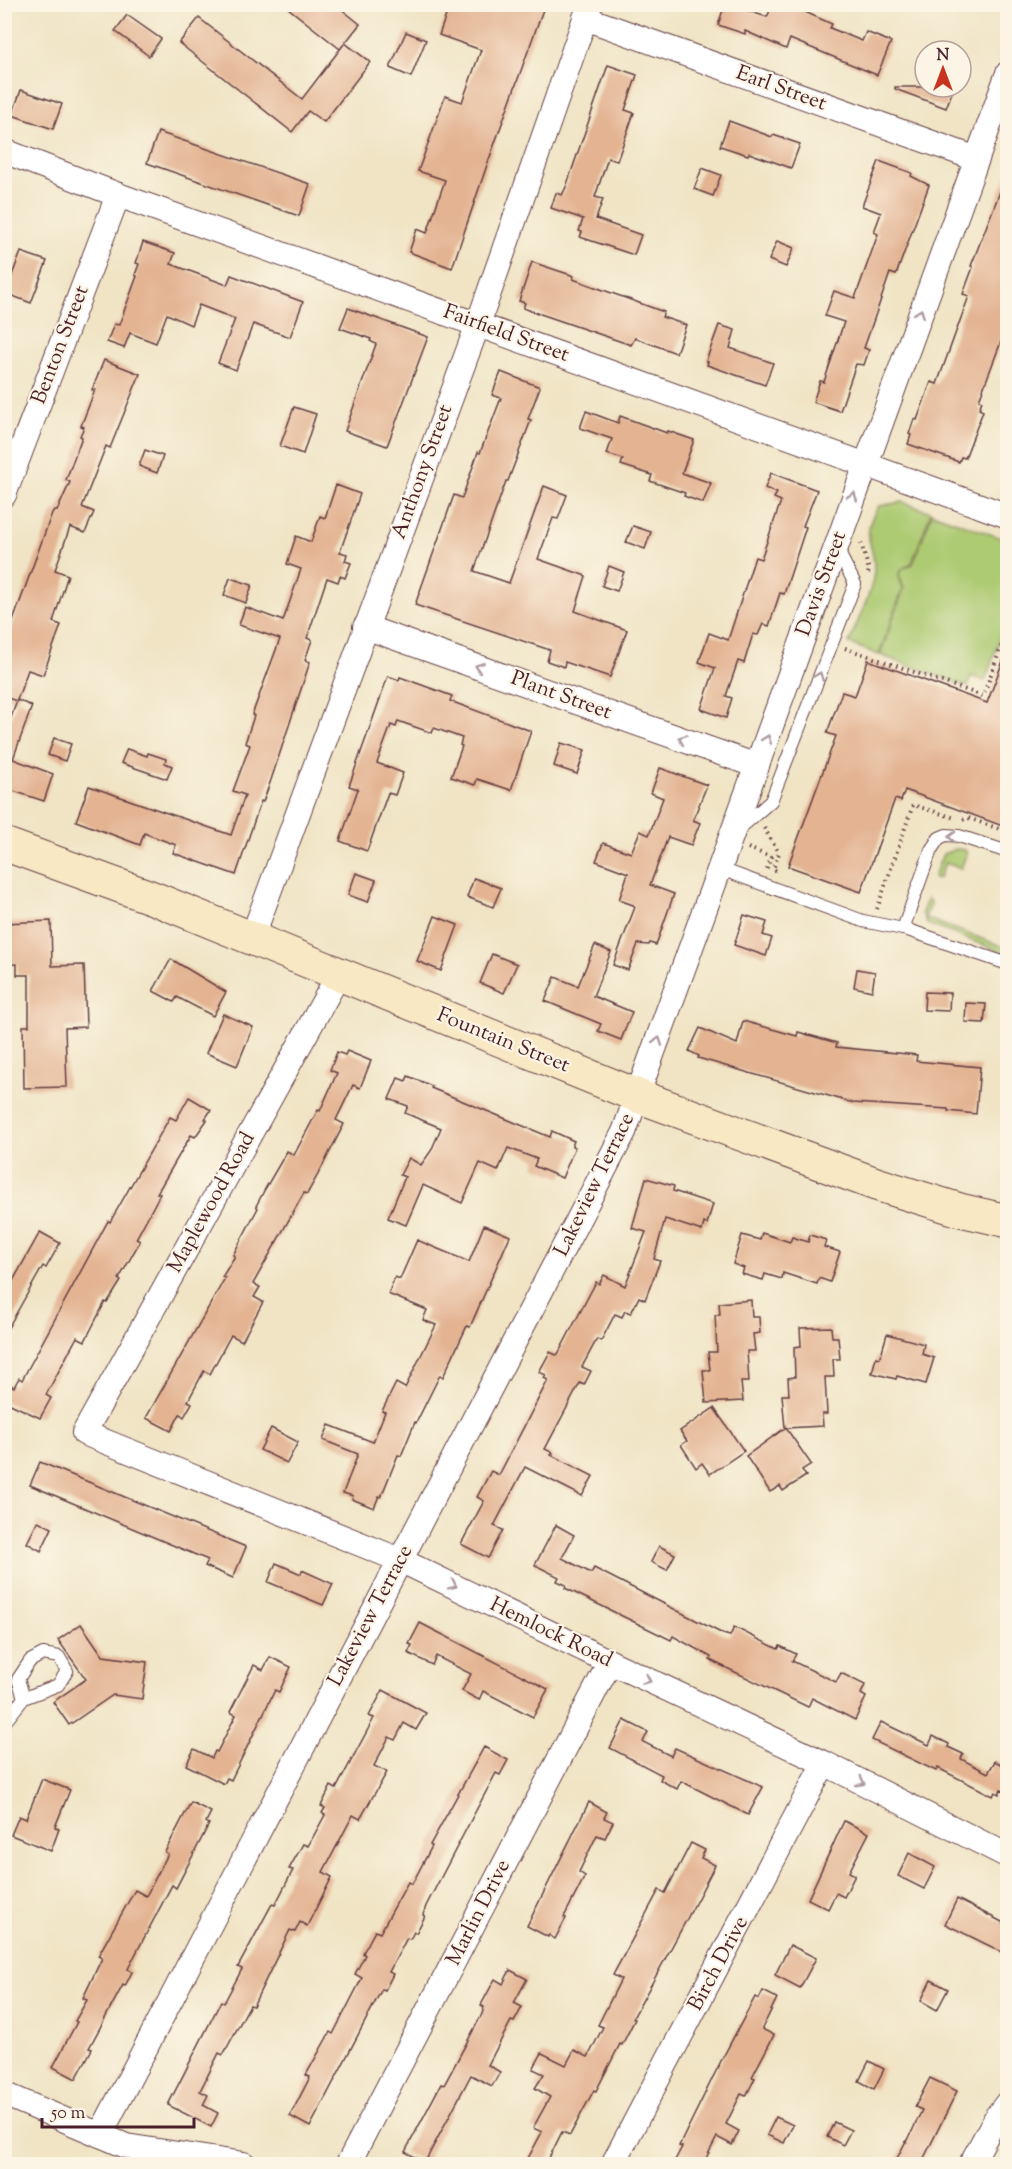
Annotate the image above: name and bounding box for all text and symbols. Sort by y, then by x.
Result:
north arrow [913,39,973,99]
text: N [937,45,950,68]
street label: Earl Street [732,59,830,119]
street label: Benton Street [25,281,97,409]
street label: Fairfield Street [439,297,573,371]
one-way arrow [913,308,925,319]
street label: Anthony Street [385,401,461,543]
one-way arrow [846,491,859,502]
street label: Davis Street [789,527,855,641]
one-way arrow [474,661,485,674]
street label: Plant Street [506,664,616,728]
one-way arrow [812,671,824,682]
one-way arrow [677,733,688,746]
one-way arrow [759,734,772,745]
one-way arrow [947,831,956,843]
street label: Fountain Street [432,1001,574,1081]
one-way arrow [650,1036,663,1047]
street label: Lakeview Terrace [547,1108,643,1262]
street label: Maplewood Road [161,1127,263,1279]
street label: Lakeview Terrace [321,1540,421,1692]
one-way arrow [447,1578,458,1590]
street label: Hemlock Road [484,1590,618,1676]
one-way arrow [641,1672,652,1684]
one-way arrow [855,1775,865,1786]
street label: Marlin Drive [439,1855,519,1971]
street label: Birch Drive [681,1911,757,2017]
scale bar [42,2091,194,2129]
text: 50 m [50,2101,86,2127]

